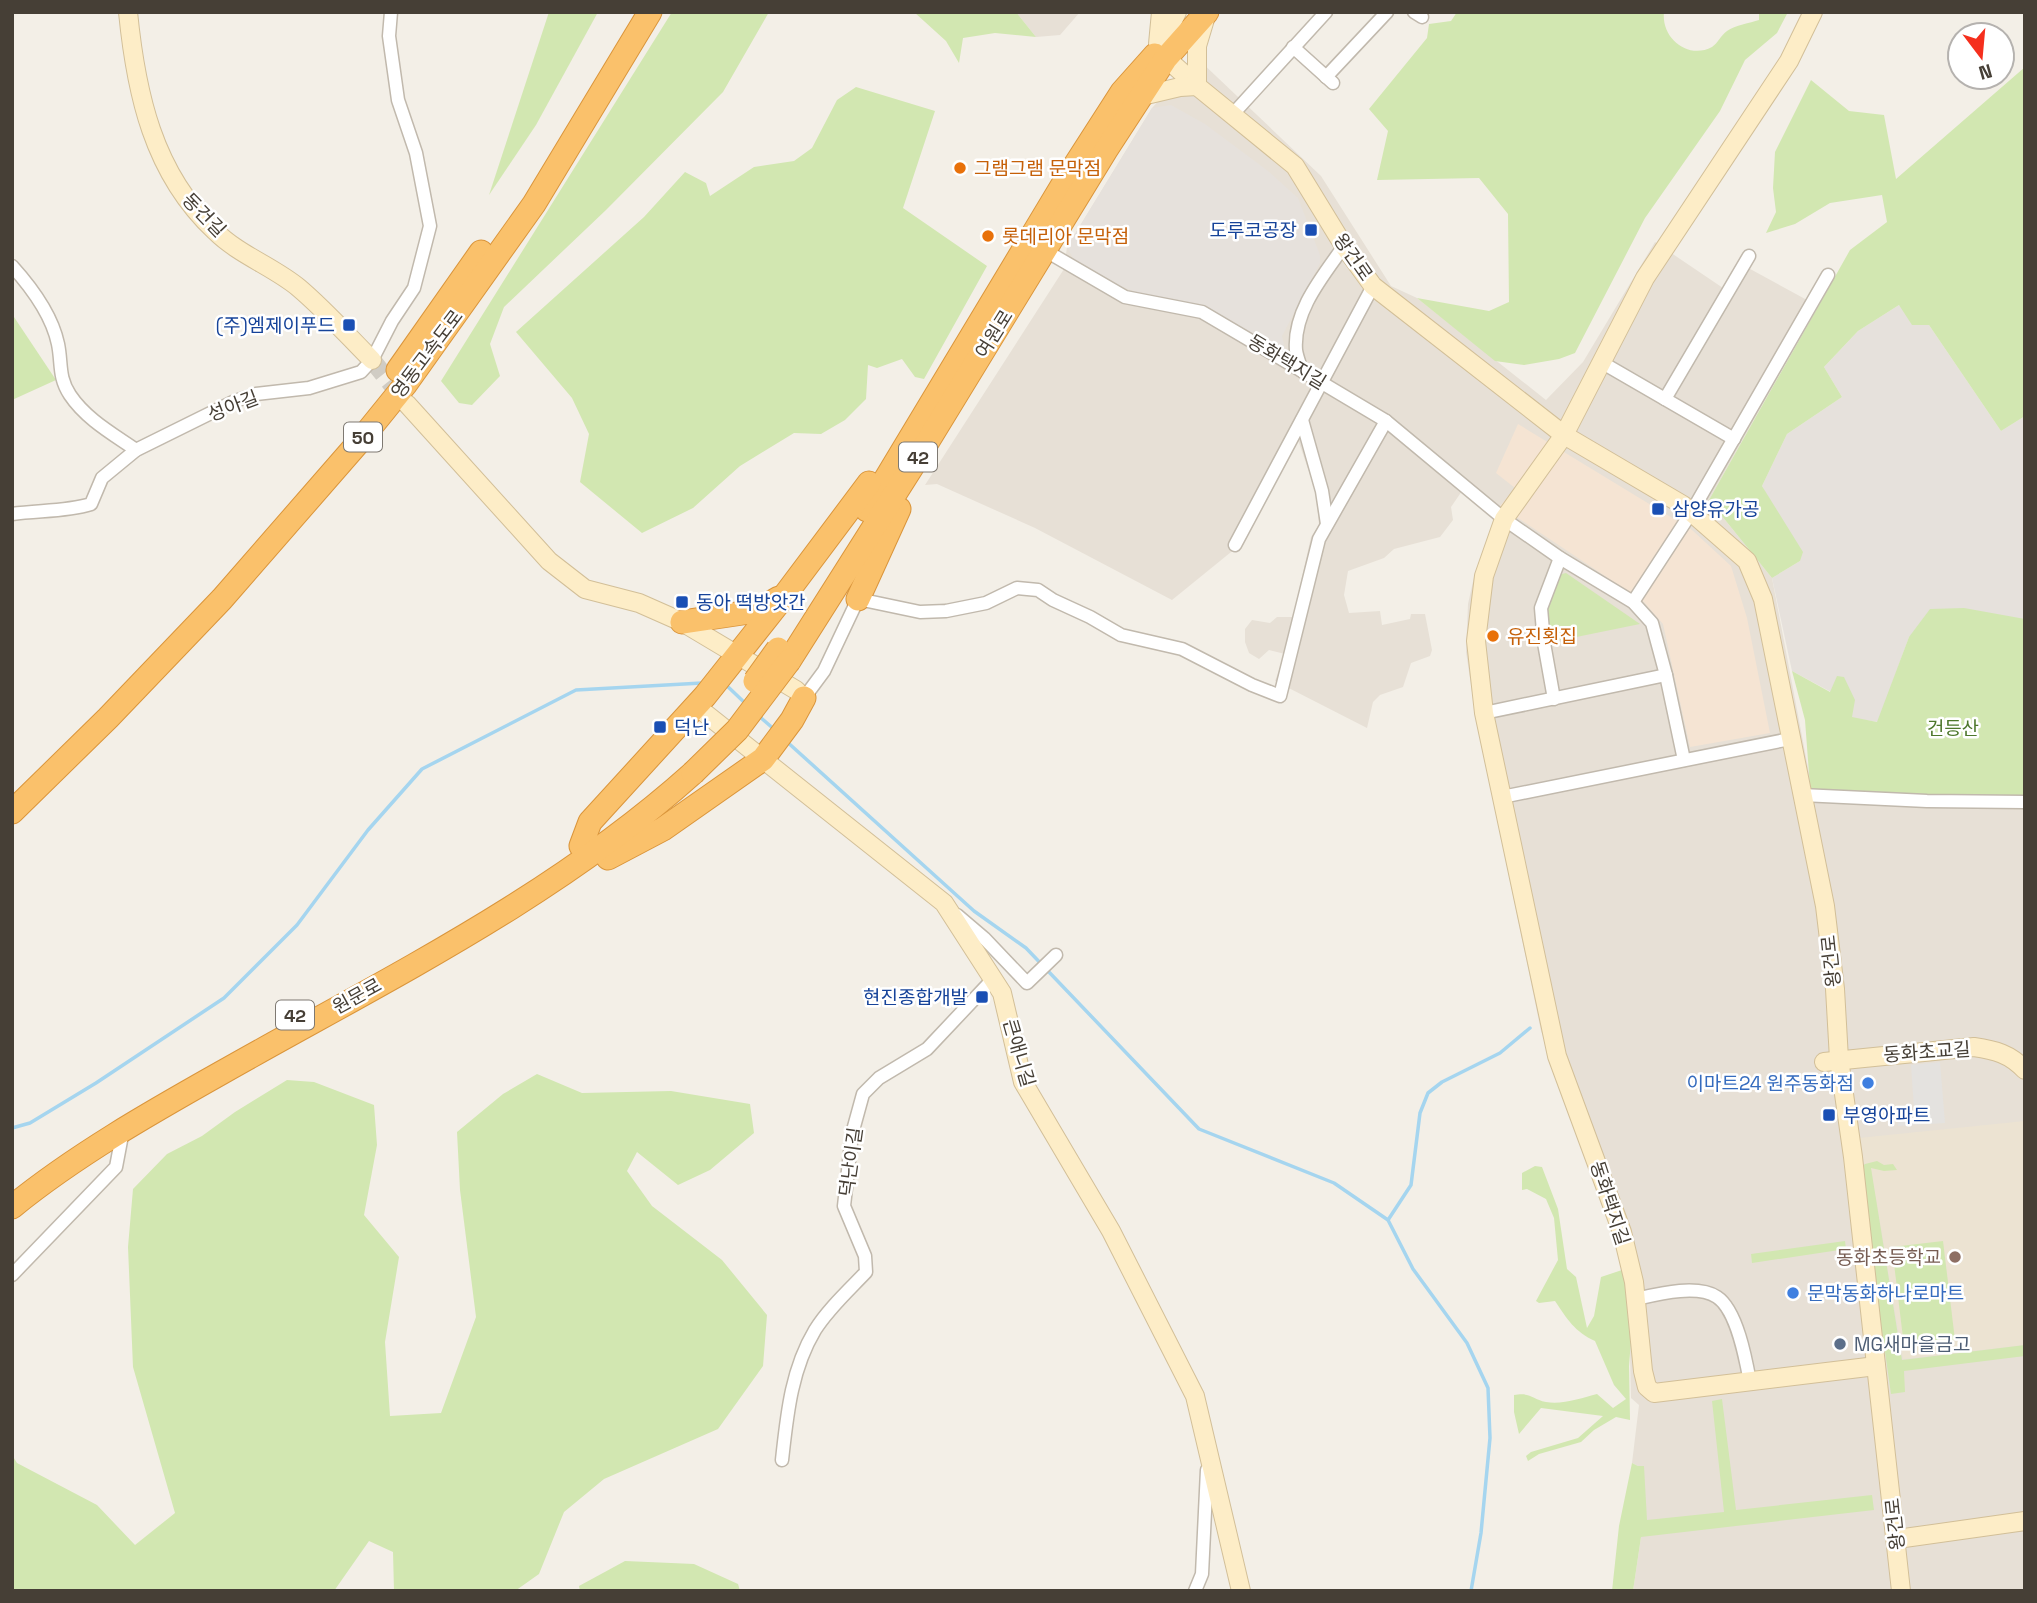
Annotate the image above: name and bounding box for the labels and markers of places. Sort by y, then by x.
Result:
place label: 그램그램 문막점 [974,156,1101,181]
marker: 그램그램 문막점 [952,160,968,176]
place label: 도루코공장 [1210,218,1297,243]
marker: 도루코공장 [1303,222,1319,238]
place label: 롯데리아 문막점 [1002,224,1129,249]
marker: 롯데리아 문막점 [980,228,996,244]
place label: (주)엠제이푸드 [216,313,335,338]
marker: (주)엠제이푸드 [341,317,357,333]
place label: 삼양유가공 [1672,497,1759,522]
marker: 삼양유가공 [1650,501,1666,517]
place label: 동아 떡방앗간 [696,590,806,615]
marker: 동아 떡방앗간 [674,594,690,610]
place label: 유진횟집 [1507,624,1577,649]
marker: 유진횟집 [1485,628,1501,644]
place label: 덕난 [674,715,709,740]
marker: 덕난 [652,719,668,735]
place label: 현진종합개발 [863,985,968,1010]
marker: 현진종합개발 [974,989,990,1005]
place label: 이마트24 원주동화점 [1687,1071,1854,1096]
marker: 이마트24 원주동화점 [1860,1075,1876,1091]
place label: 부영아파트 [1843,1103,1930,1128]
marker: 부영아파트 [1821,1107,1837,1123]
place label: 동화초등학교 [1836,1245,1941,1270]
marker: 동화초등학교 [1947,1249,1963,1265]
place label: 문막동화하나로마트 [1807,1281,1964,1306]
marker: 문막동화하나로마트 [1785,1285,1801,1301]
place label: MG새마을금고 [1854,1332,1970,1357]
marker: MG새마을금고 [1832,1336,1848,1352]

